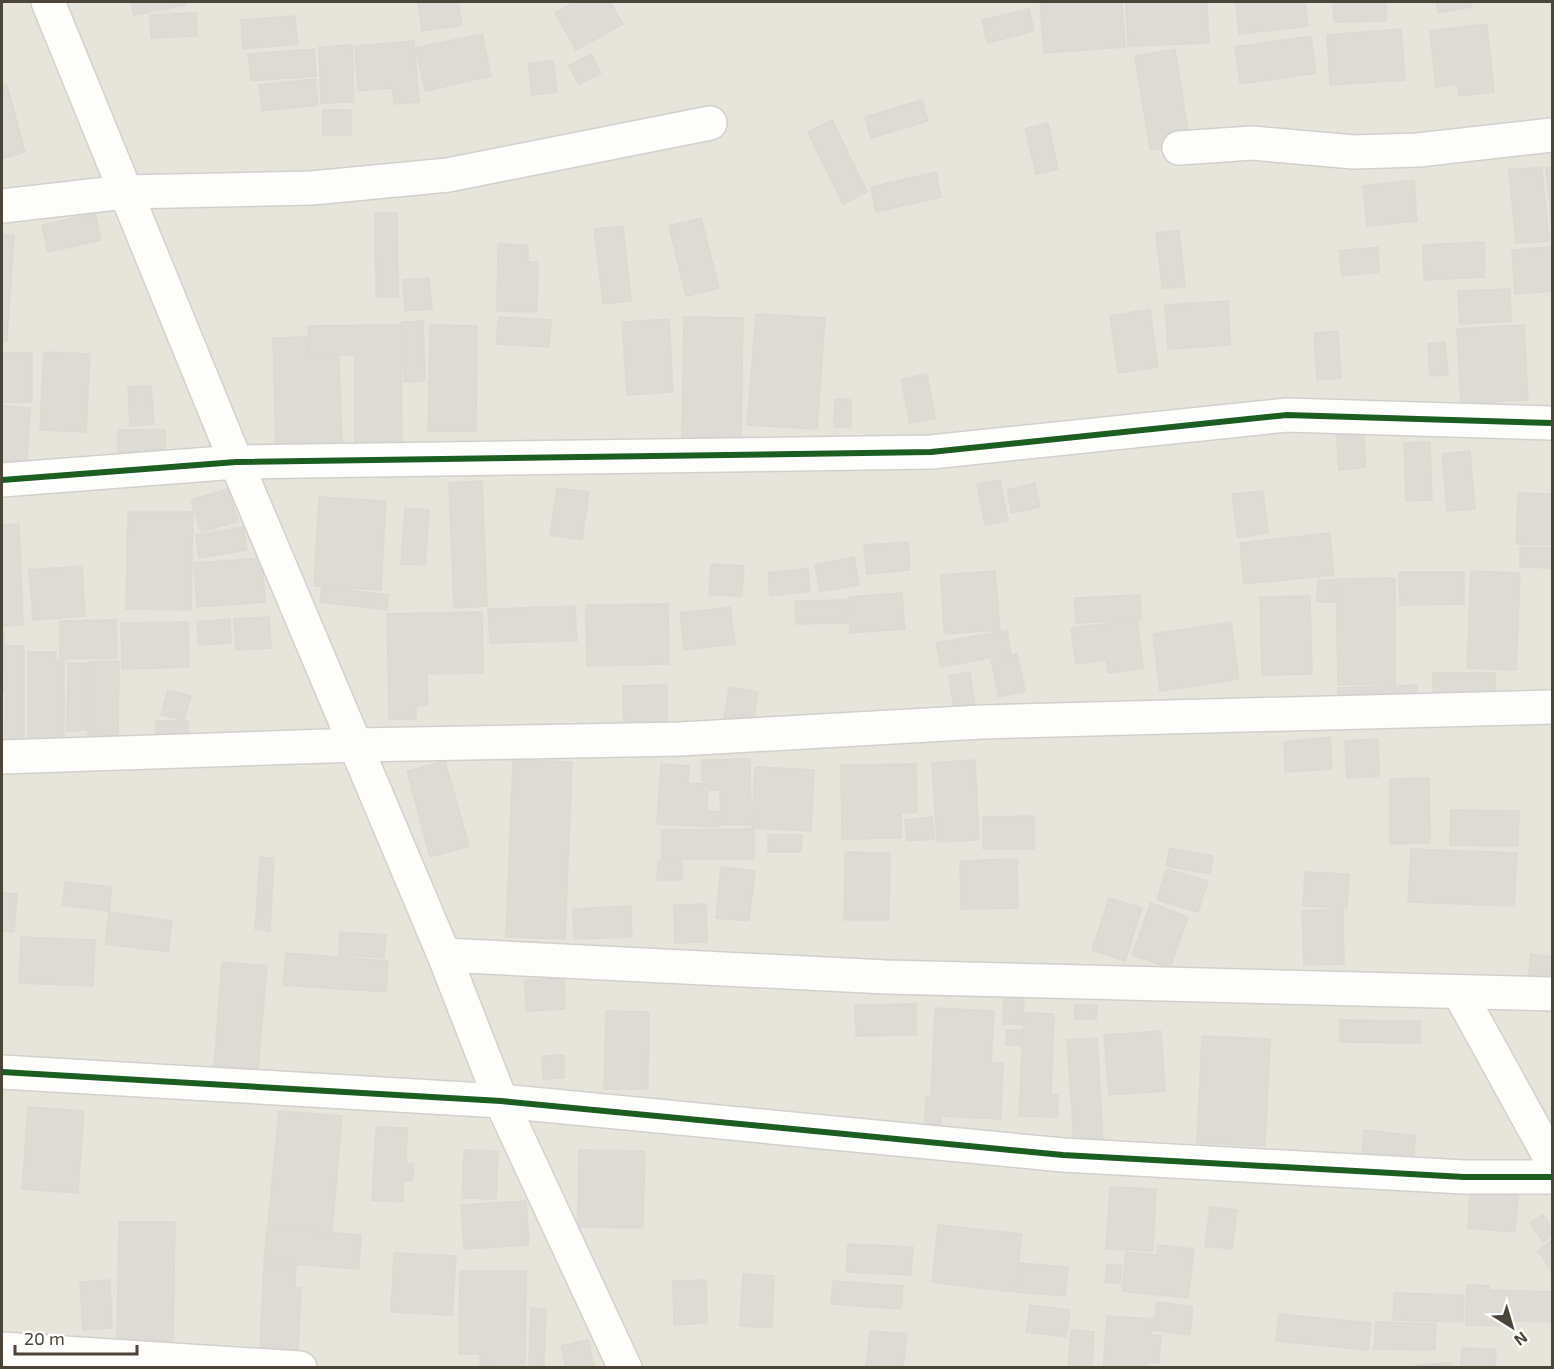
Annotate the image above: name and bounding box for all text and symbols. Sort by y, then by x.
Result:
north arrow [1482,1297,1542,1357]
scale bar [15,1318,136,1356]
text: 20 m [24,1327,65,1349]
text: N [1511,1328,1532,1350]

